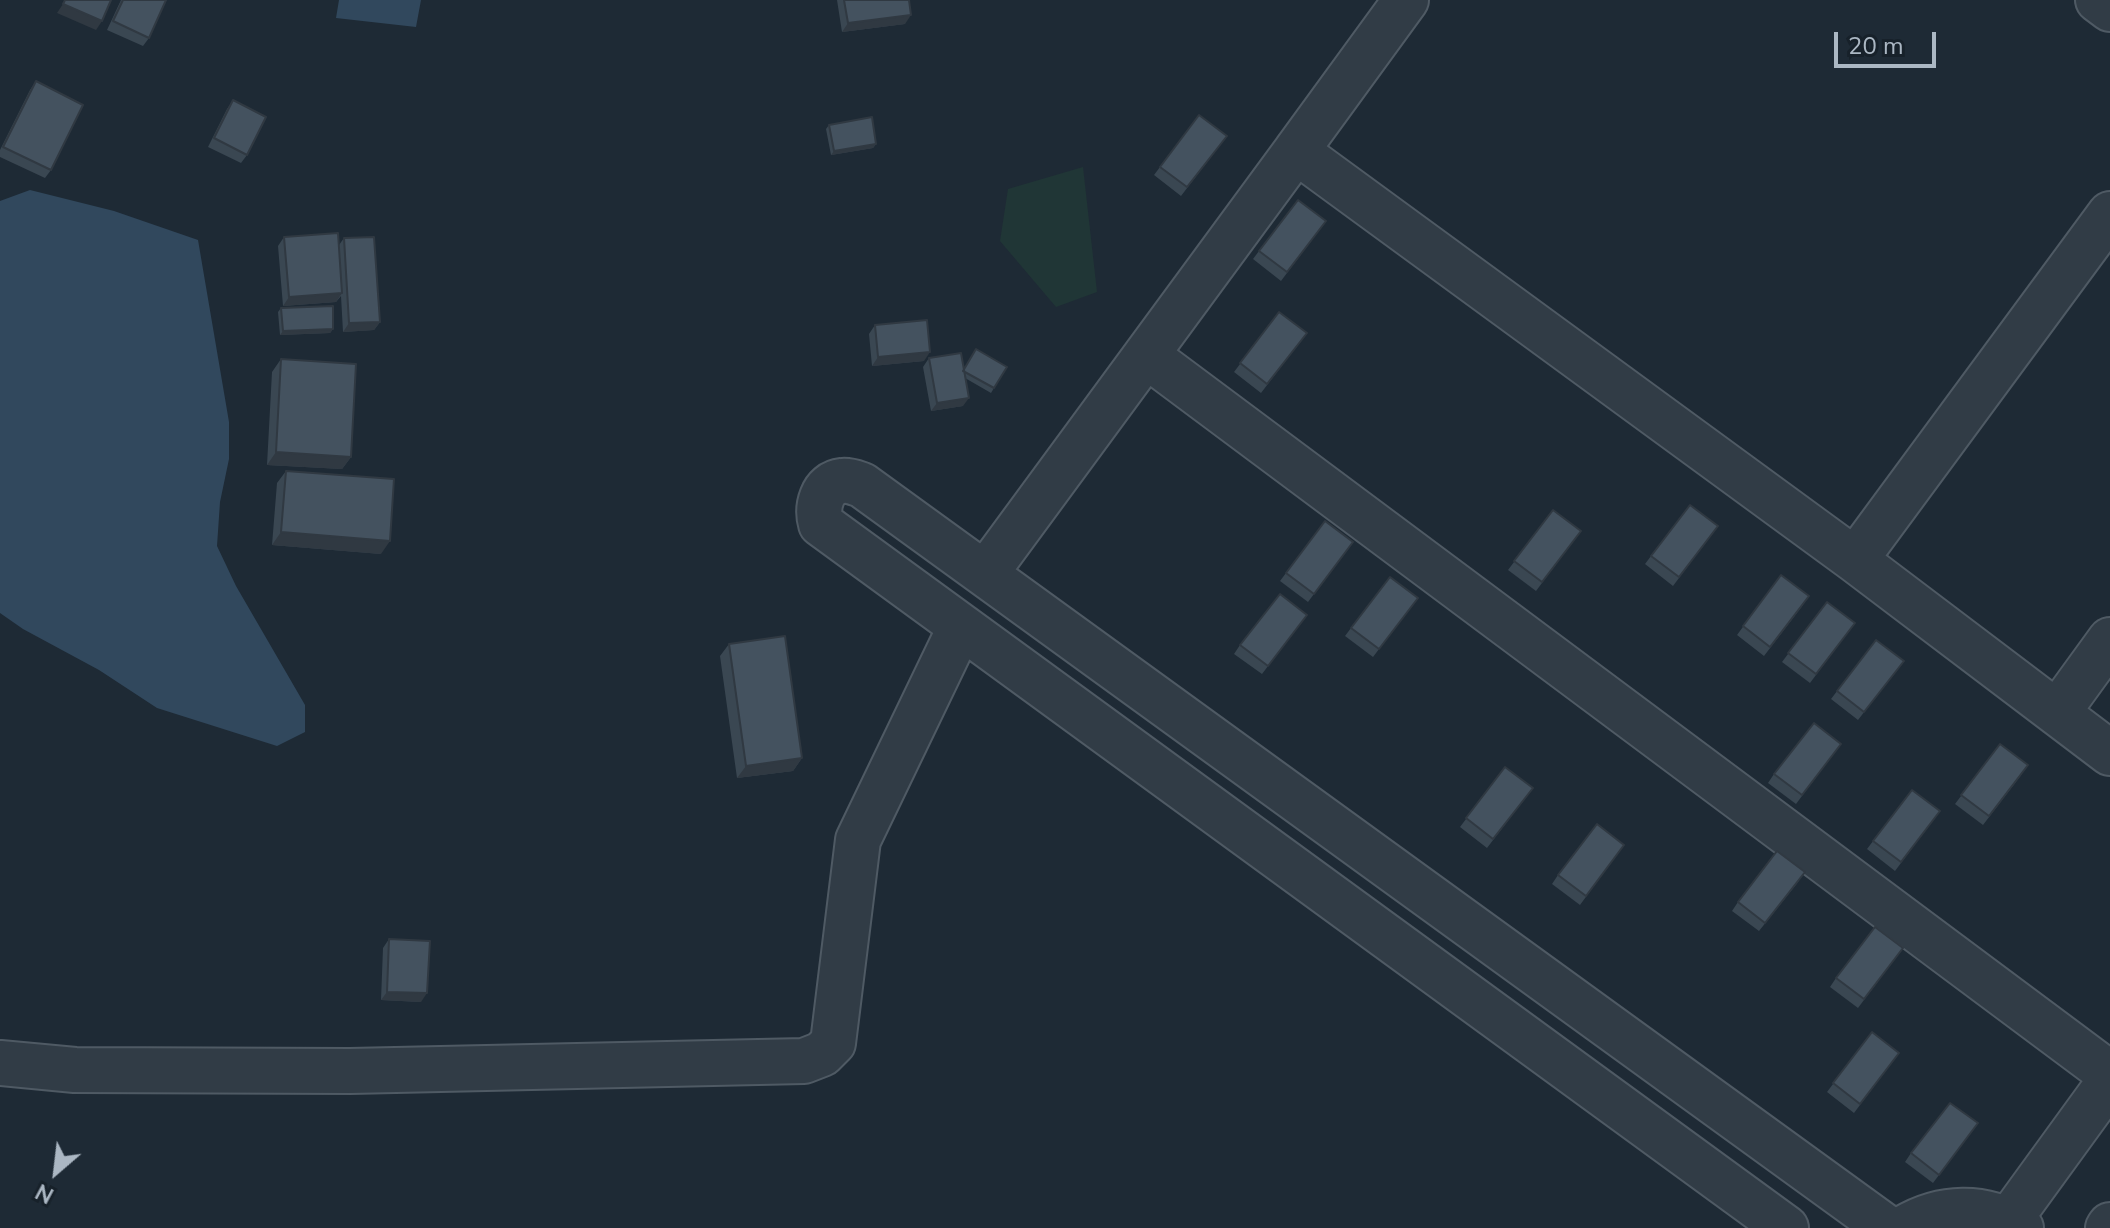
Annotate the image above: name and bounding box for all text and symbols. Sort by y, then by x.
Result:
scale bar [1838,16,1940,66]
text: 20 m [1848,30,1904,62]
north arrow [16,1132,96,1212]
text: N [30,1176,59,1210]

